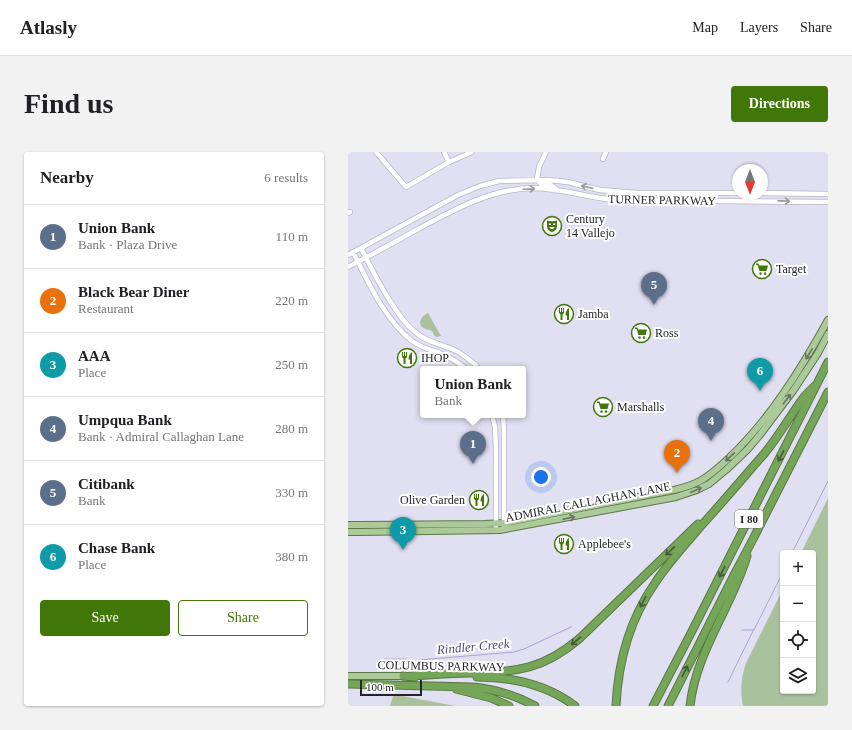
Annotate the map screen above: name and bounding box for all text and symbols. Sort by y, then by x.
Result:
text: Atlasly [20,17,77,38]
text: Map [692,20,718,35]
text: Layers [740,20,778,35]
text: Share [800,20,832,35]
button: Directions [731,86,828,122]
text: Find us [24,88,114,119]
north arrow [732,164,768,200]
text: Nearby [40,168,94,187]
text: 6 results [264,170,308,185]
one-way arrow [581,183,594,191]
one-way arrow [522,185,535,192]
street label: TURNER PARKWAY [608,192,717,208]
one-way arrow [777,197,790,205]
place label: Century 14 Vallejo [566,212,615,240]
theatre icon: Century 14 Vallejo [541,215,563,237]
text: Union Bank [78,220,155,236]
text: 1 [50,229,56,244]
text: 110 m [276,229,308,244]
text: Bank · Plaza Drive [78,237,177,252]
supermarket icon: Target [751,258,773,280]
place label: Target [776,262,807,276]
pin: 5 [641,272,667,305]
text: Black Bear Diner [78,284,189,300]
text: 2 [50,293,56,308]
text: 220 m [275,293,308,308]
text: Restaurant [78,301,134,316]
restaurant icon: Jamba [553,303,575,325]
place label: Jamba [578,307,609,321]
supermarket icon: Ross [630,322,652,344]
place label: Ross [655,326,679,340]
restaurant icon: IHOP [396,347,418,369]
text: AAA [78,348,111,364]
one-way arrow [805,348,813,359]
place label: IHOP [421,351,449,365]
text: 3 [50,357,56,372]
text: 250 m [275,357,308,372]
pin: 6 [747,358,773,391]
text: Place [78,365,106,380]
popup [420,366,526,418]
text: Union Bank [434,376,512,392]
text: Bank [434,393,462,408]
one-way arrow [783,394,792,405]
supermarket icon: Marshalls [592,396,614,418]
place label: Marshalls [617,400,665,414]
pin: 4 [698,408,724,441]
text: Umpqua Bank [78,412,172,428]
text: 4 [50,421,56,436]
text: 280 m [275,421,308,436]
text: Bank · Admiral Callaghan Lane [78,429,244,444]
pin: 1 [460,431,486,464]
pin: 2 [664,440,690,473]
one-way arrow [776,450,784,462]
one-way arrow [725,452,735,461]
your location [531,467,551,487]
text: Citibank [78,476,135,492]
street label: ADMIRAL CALLAGHAN LANE [504,479,672,525]
text: 5 [50,485,56,500]
text: 330 m [275,485,308,500]
one-way arrow [690,486,702,493]
restaurant icon: Olive Garden [468,489,490,511]
text: Bank [78,493,105,508]
place label: Olive Garden [400,493,465,507]
road number: I 80 [735,510,763,528]
one-way arrow [563,513,576,521]
pin: 3 [390,517,416,550]
restaurant icon: Applebee's [553,533,575,555]
place label: Applebee's [578,537,631,551]
text: Chase Bank [78,540,155,556]
one-way arrow [665,546,675,556]
text: 6 [50,549,56,564]
text: 380 m [275,549,308,564]
map controls [780,550,816,694]
button: + [780,550,816,586]
text: Place [78,557,106,572]
one-way arrow [718,566,725,578]
button: − [780,586,816,622]
one-way arrow [639,596,647,608]
button: Save [40,600,170,636]
button: Share [178,600,308,636]
button: locate [780,622,816,658]
water label: Rindler Creek [435,636,510,657]
one-way arrow [571,637,582,646]
street label: COLUMBUS PARKWAY [377,658,505,674]
button: layers [780,658,816,694]
one-way arrow [682,665,689,677]
scale bar [360,678,422,697]
text: 100 m [366,681,394,693]

